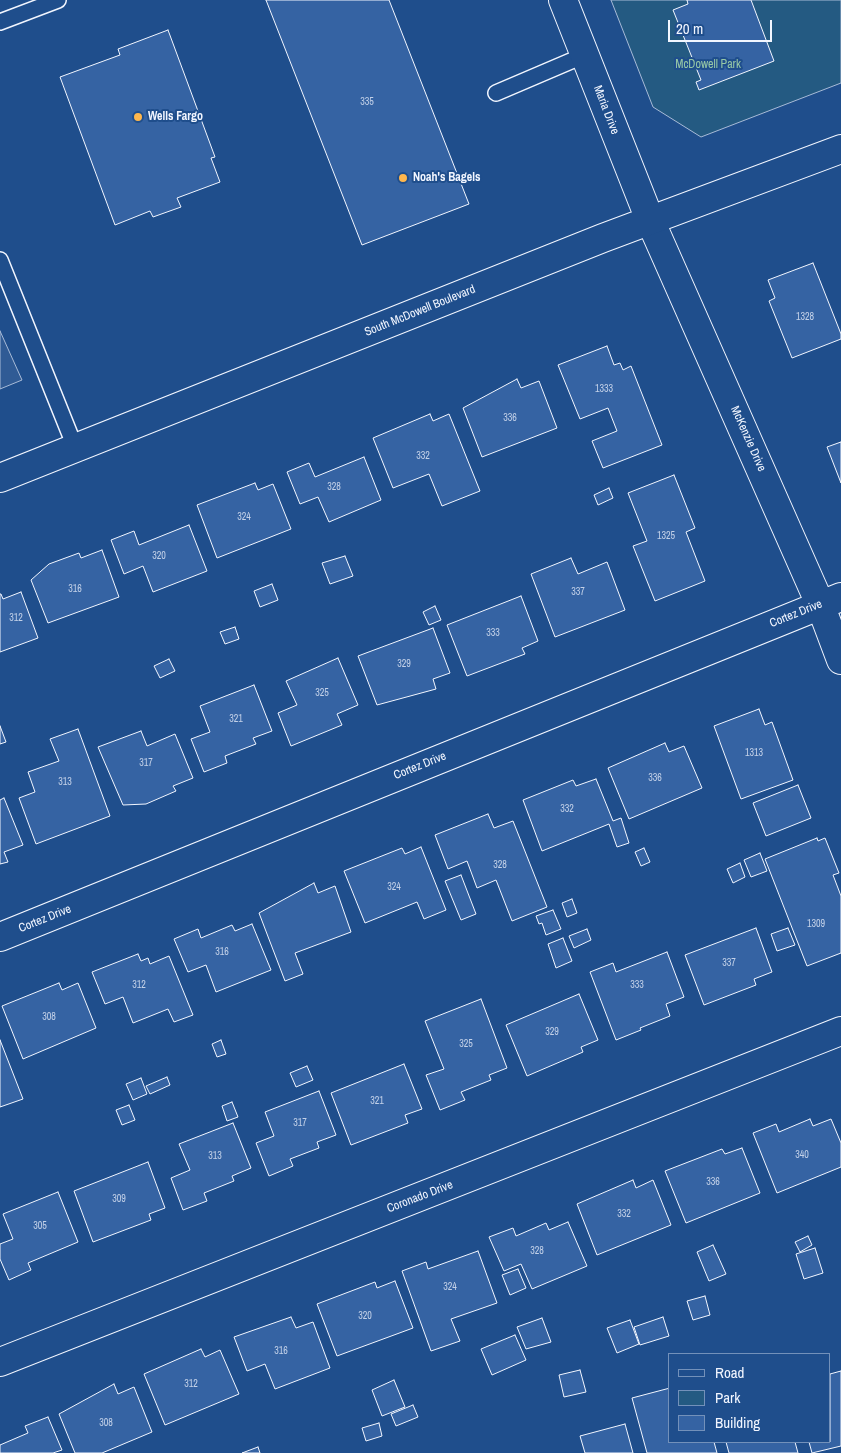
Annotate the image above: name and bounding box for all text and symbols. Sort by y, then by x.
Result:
scale bar [671,10,775,42]
text: 20 m [676,18,703,39]
park label: McDowell Park [675,58,741,72]
street label: Maria Drive [590,83,622,137]
house number: 335 [360,96,374,108]
place label: Wells Fargo [148,110,203,124]
marker: Wells Fargo [132,111,144,123]
place label: Noah's Bagels [413,171,480,185]
marker: Noah's Bagels [397,172,409,184]
street label: South McDowell Boulevard [363,282,477,340]
house number: 1328 [796,311,814,323]
house number: 1333 [595,383,613,395]
street label: McKenzie Drive [727,404,769,474]
house number: 336 [503,412,517,424]
house number: 332 [416,450,430,462]
house number: 328 [327,481,341,493]
house number: 324 [237,511,251,523]
house number: 1325 [657,530,675,542]
house number: 320 [152,550,166,562]
house number: 316 [68,583,82,595]
house number: 337 [571,586,585,598]
street label: Cortez Drive [768,597,824,631]
house number: 312 [9,612,23,624]
house number: 333 [486,627,500,639]
house number: 329 [397,658,411,670]
house number: 325 [315,687,329,699]
house number: 321 [229,713,243,725]
house number: 1313 [745,747,763,759]
street label: Cortez Drive [392,749,448,783]
house number: 317 [139,757,153,769]
house number: 336 [648,772,662,784]
house number: 313 [58,776,72,788]
house number: 332 [560,803,574,815]
house number: 328 [493,859,507,871]
house number: 324 [387,881,401,893]
street label: Cortez Drive [17,902,73,936]
house number: 1309 [807,918,825,930]
house number: 316 [215,946,229,958]
house number: 337 [722,957,736,969]
house number: 312 [132,979,146,991]
house number: 333 [630,979,644,991]
house number: 308 [42,1011,56,1023]
house number: 329 [545,1026,559,1038]
house number: 325 [459,1038,473,1050]
house number: 321 [370,1095,384,1107]
house number: 317 [293,1117,307,1129]
house number: 340 [795,1149,809,1161]
house number: 313 [208,1150,222,1162]
house number: 336 [706,1176,720,1188]
street label: Coronado Drive [385,1178,455,1216]
house number: 309 [112,1193,126,1205]
house number: 332 [617,1208,631,1220]
house number: 305 [33,1220,47,1232]
house number: 328 [530,1245,544,1257]
house number: 324 [443,1281,457,1293]
house number: 320 [358,1310,372,1322]
house number: 316 [274,1345,288,1357]
legend [668,1353,831,1443]
text: Road [715,1362,744,1383]
house number: 312 [184,1378,198,1390]
text: Park [715,1387,740,1408]
text: Building [715,1412,760,1433]
house number: 308 [99,1417,113,1429]

